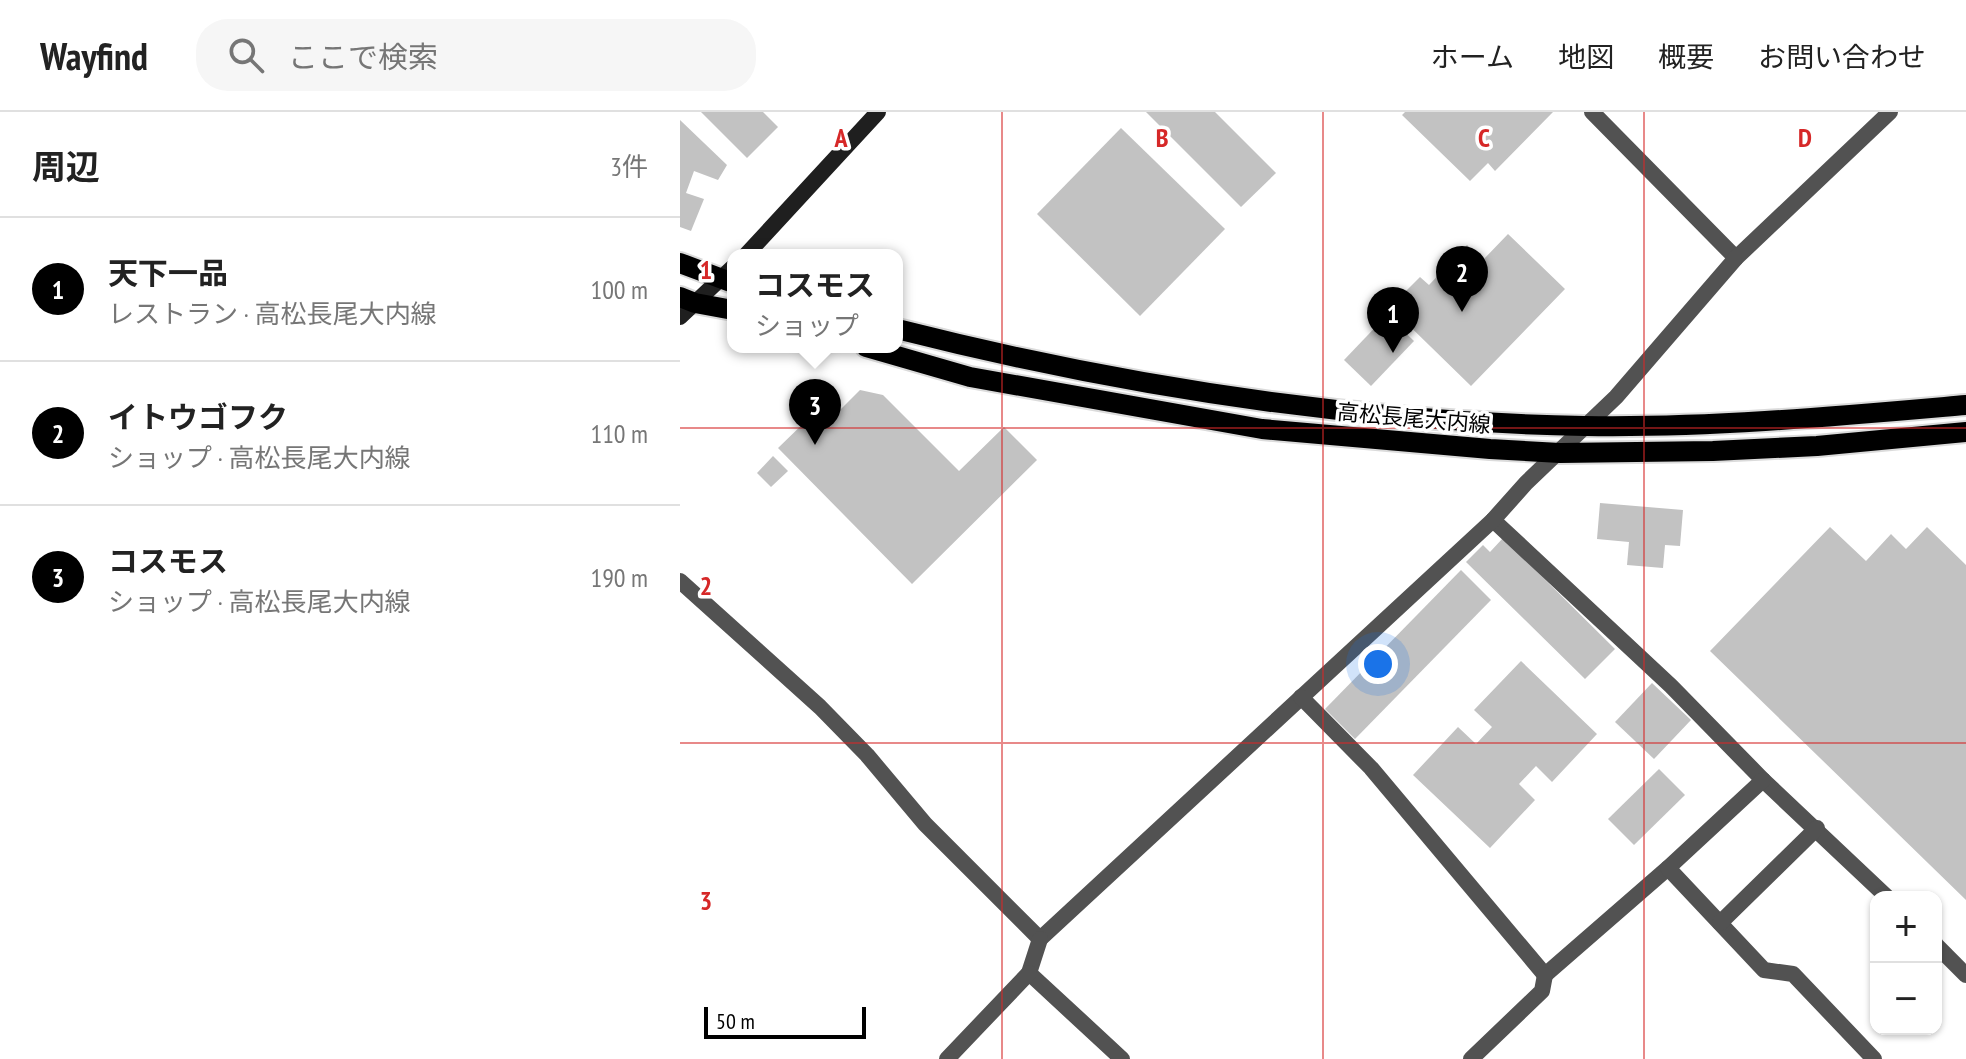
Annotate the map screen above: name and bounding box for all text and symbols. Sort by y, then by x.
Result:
search box [196,19,756,91]
text: Wayfind [40,31,148,80]
icon: search [224,33,268,77]
text: ここで検索 [288,37,438,76]
text: ホーム [1431,38,1514,75]
text: 地図 [1558,38,1614,75]
text: 概要 [1658,38,1714,75]
text: お問い合わせ [1758,38,1926,75]
text: A [833,121,848,154]
text: B [1156,121,1169,154]
text: C [1478,121,1490,154]
text: D [1798,121,1812,154]
text: 周辺 [32,144,100,188]
text: 3件 [610,150,648,183]
pin: 2 [1436,246,1488,312]
popup [727,249,903,353]
text: 天下一品 [108,253,228,292]
text: 1 [700,253,712,286]
text: コスモス [755,265,875,304]
text: 1 [52,273,64,306]
text: 100 m [590,273,648,306]
pin: 1 [1367,287,1419,353]
text: レストラン · 高松長尾大内線 [108,297,437,330]
text: ショップ [755,309,859,342]
pin: 3 [789,379,841,445]
text: イトウゴフク [108,397,288,436]
street label: 高松長尾大内線 [1336,397,1492,439]
text: 2 [52,417,64,450]
text: 110 m [590,417,648,450]
text: ショップ · 高松長尾大内線 [108,441,411,474]
text: コスモス [108,541,228,580]
text: 3 [52,561,64,594]
text: 190 m [590,561,648,594]
text: 2 [700,569,712,602]
text: ショップ · 高松長尾大内線 [108,585,411,618]
your location [1358,644,1398,684]
text: 3 [700,884,712,917]
map controls [1870,891,1942,1035]
button: + [1870,891,1942,963]
button: − [1870,963,1942,1035]
scale bar [704,1003,866,1039]
text: 50 m [716,1007,755,1035]

